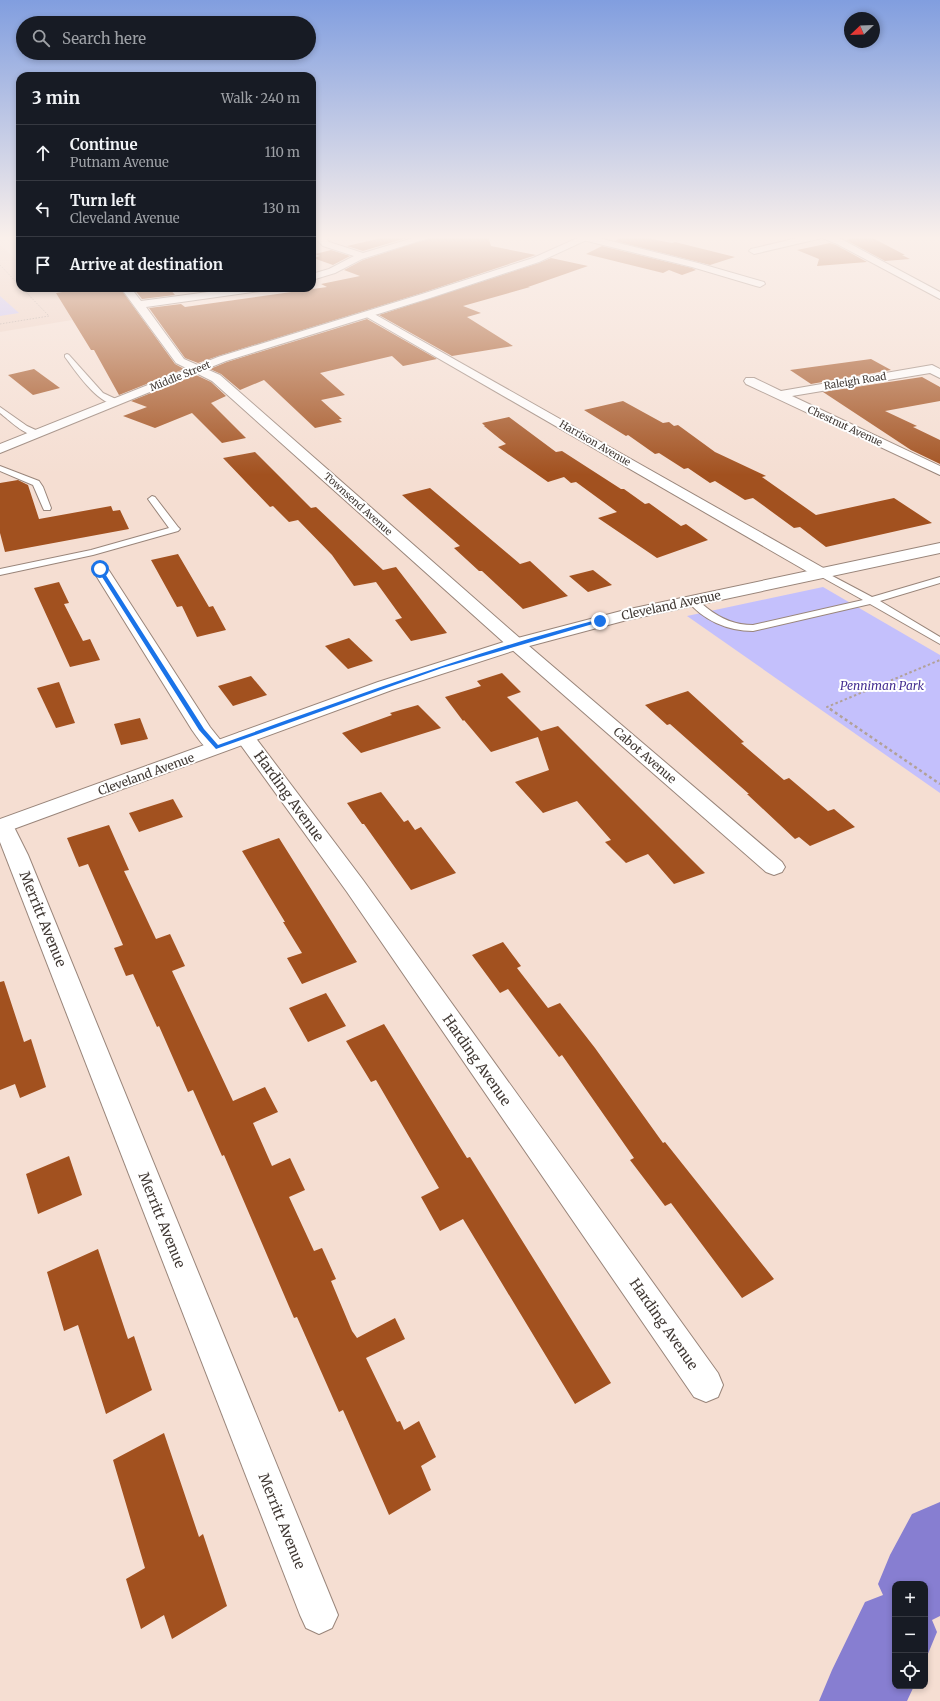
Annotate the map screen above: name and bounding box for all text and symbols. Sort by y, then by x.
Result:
north arrow [844,12,880,48]
search box [16,16,316,60]
icon: search [30,27,52,49]
text: Search here [62,29,146,48]
text: 3 min [32,87,80,109]
text: Walk · 240 m [221,90,300,107]
text: Continue [70,135,138,154]
icon: ahead [32,142,54,164]
text: 110 m [265,144,300,161]
text: Putnam Avenue [70,154,169,171]
text: Turn left [70,191,136,210]
icon: left [32,198,54,220]
text: 130 m [263,200,300,217]
text: Cleveland Avenue [70,210,180,227]
icon: arrive [32,254,54,276]
text: Arrive at destination [70,255,223,274]
street label: Middle Street [148,358,212,394]
street label: Raleigh Road [823,370,887,392]
street label: Chestnut Avenue [805,403,885,449]
street label: Harrison Avenue [557,417,633,469]
street label: Townsend Avenue [321,470,395,538]
route start [91,560,109,578]
street label: Cleveland Avenue [620,587,722,623]
route end [591,612,609,630]
park label: Penniman Park [840,678,924,693]
street label: Cabot Avenue [610,724,680,786]
street label: Harding Avenue [250,747,328,845]
street label: Cleveland Avenue [96,750,196,798]
street label: Merritt Avenue [16,869,70,969]
street label: Harding Avenue [439,1011,515,1109]
street label: Merritt Avenue [135,1170,189,1270]
street label: Harding Avenue [626,1275,702,1373]
street label: Merritt Avenue [255,1471,309,1571]
map controls [892,1581,928,1689]
button: + [892,1581,928,1617]
button: − [892,1617,928,1653]
button: locate [892,1653,928,1689]

